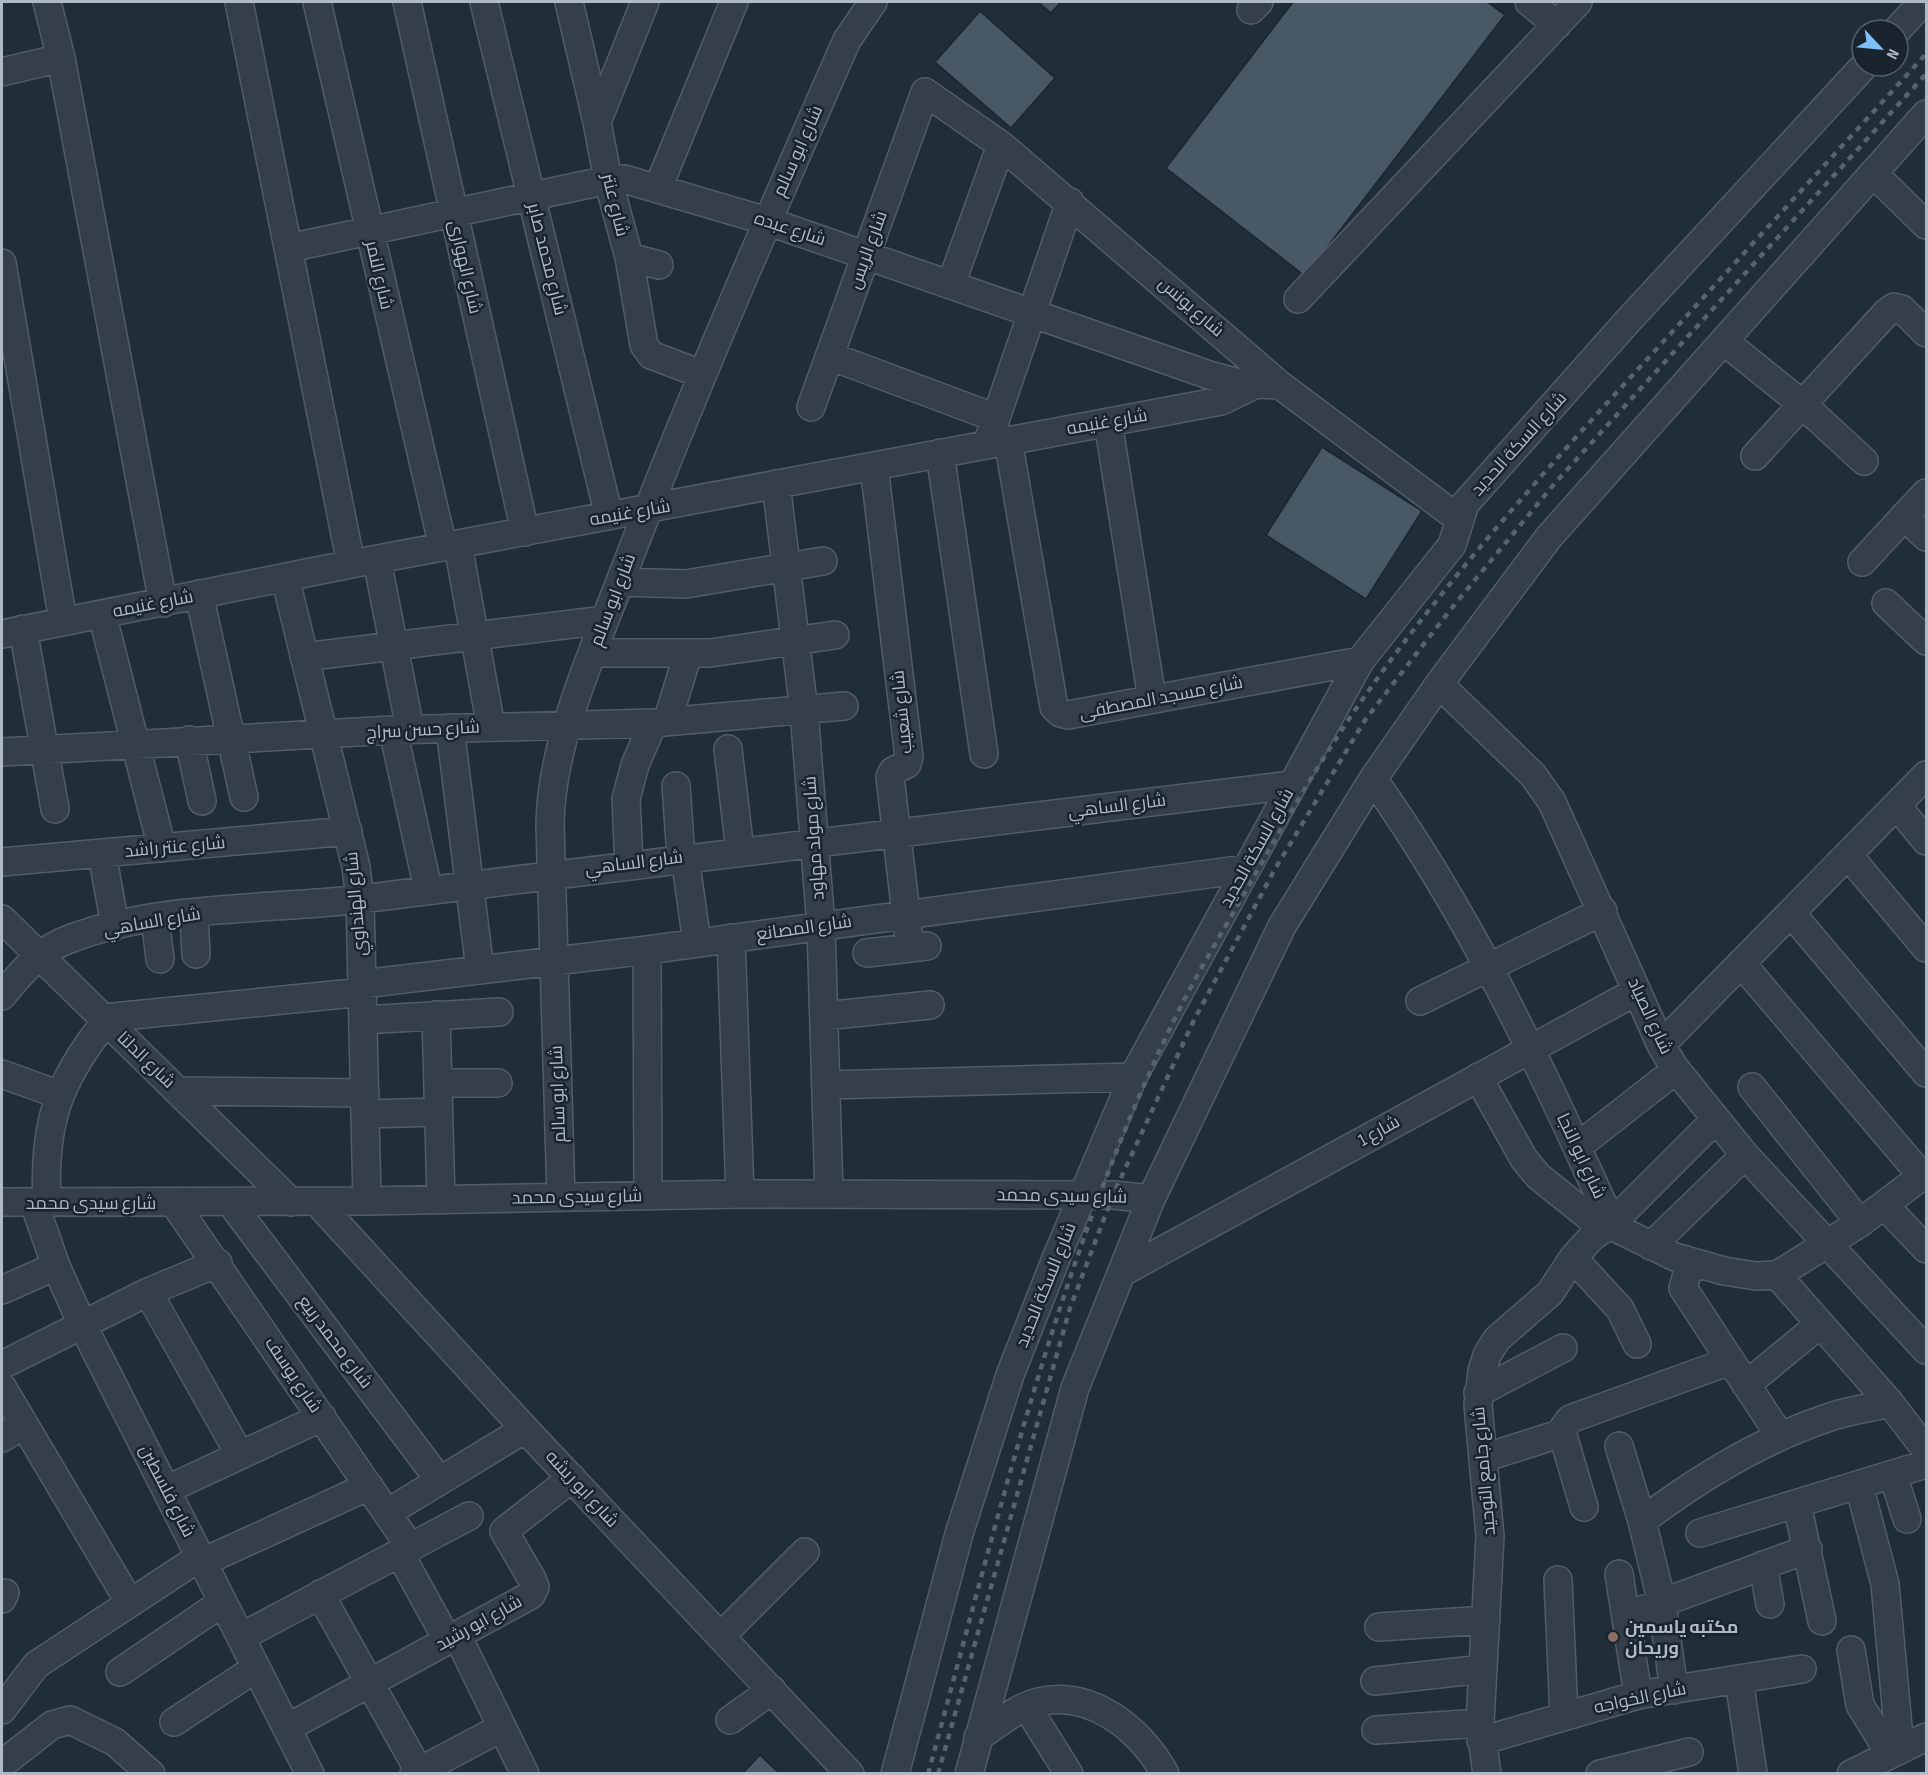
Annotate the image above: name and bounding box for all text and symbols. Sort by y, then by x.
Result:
north arrow [1850,18,1910,78]
text: N [1882,46,1903,62]
street label: شارع ابو سالم [769,102,828,200]
street label: شارع عنتر [596,170,633,239]
street label: شارع محمد صابر [522,200,571,318]
street label: شارع عبده [751,208,828,251]
street label: شارع الريس [844,208,893,292]
street label: شارع الهوارى [443,218,486,316]
street label: شارع النمر [360,237,397,312]
street label: شارع يونس [1153,273,1228,342]
street label: شارع السكة الحديد [1467,388,1572,501]
street label: شارع غنيمه [1065,405,1149,440]
street label: شارع غنيمه [588,496,672,531]
street label: شارع ابو سالم [586,551,641,650]
street label: شارع غنيمه [111,586,195,623]
street label: شارع شعيب [887,669,918,755]
street label: شارع مسجد المصطفى [1077,672,1245,725]
street label: شارع حسن سراج [366,717,480,744]
street label: شارع مولد مهاود [799,775,830,901]
street label: شارع السكة الحديد [1216,785,1299,912]
street label: شارع الساهي [1067,790,1168,825]
street label: شارع عنتر راشد [124,832,226,863]
street label: شارع الساهي [584,847,685,882]
street label: شارع الهنداوي [341,850,374,957]
street label: شارع الساهي [102,903,203,944]
street label: شارع المصانع [755,911,853,946]
street label: شارع الصياد [1622,974,1677,1058]
street label: شارع الدلتا [112,1027,179,1094]
street label: شارع ابو سالم [546,1045,571,1143]
street label: شارع ابو النجا [1551,1110,1610,1203]
street label: شارع 1 [1355,1111,1404,1152]
street label: شارع سيدى محمد [996,1184,1128,1209]
street label: شارع سيدى محمد [511,1185,643,1210]
street label: شارع سيدى محمد [26,1193,156,1215]
street label: شارع السكة الحديد [1011,1219,1082,1351]
street label: شارع محمد ربيع [292,1291,377,1393]
street label: شارع يوسف [259,1333,326,1417]
street label: شارع جامع التوحيد [1468,1406,1501,1536]
street label: شارع فلسطين [134,1441,199,1541]
street label: شارع ابو ريشه [540,1446,623,1533]
street label: شارع ابو رشيد [432,1591,526,1656]
place label: مكتبه ياسمين وريحان [1625,1617,1738,1659]
marker: مكتبه ياسمين وريحان [1606,1630,1620,1644]
street label: شارع الخواجه [1592,1678,1688,1719]

